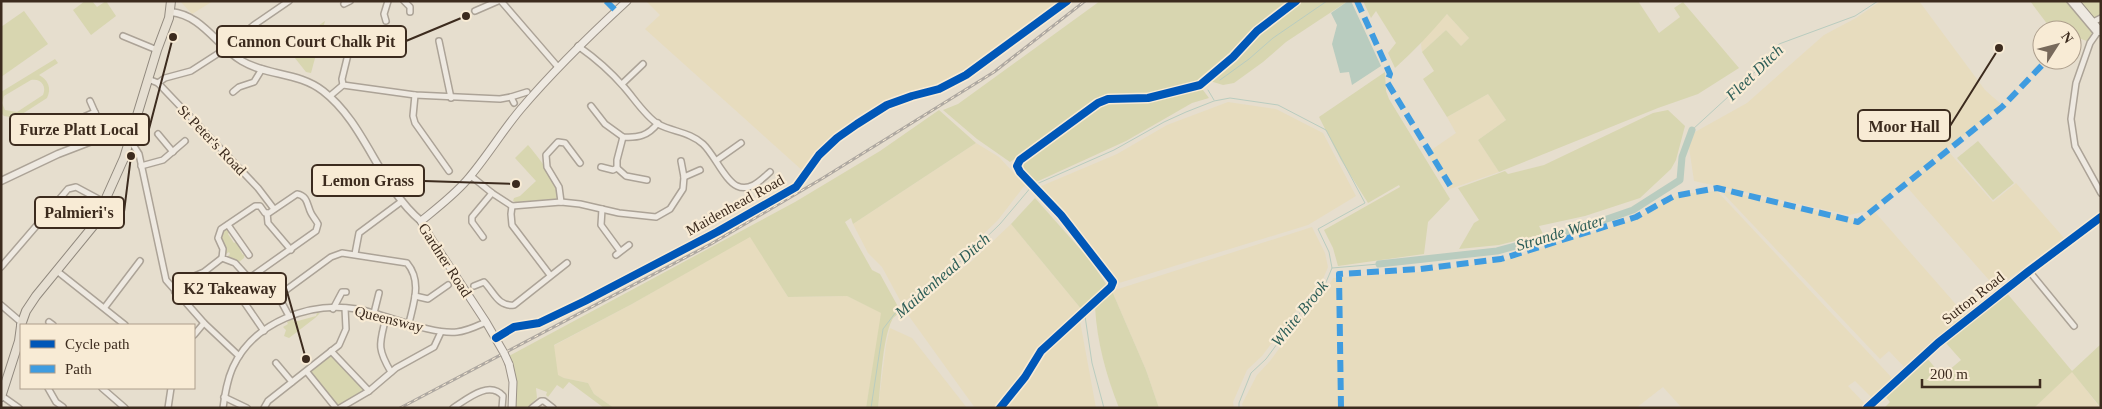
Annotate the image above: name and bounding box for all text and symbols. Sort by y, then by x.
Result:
north arrow [2032,20,2082,70]
callout: Cannon Court Chalk Pit [217,26,406,57]
text: N [2058,29,2076,46]
text: Cannon Court Chalk Pit [227,33,396,50]
water label: Fleet Ditch [1722,41,1786,104]
street label: St Peter's Road [175,102,250,179]
callout: Moor Hall [1858,110,1950,141]
callout: Furze Platt Local [10,114,149,145]
text: Moor Hall [1868,118,1940,135]
text: Furze Platt Local [19,121,139,138]
callout: Lemon Grass [312,165,424,196]
street label: Maidenhead Road [683,171,787,239]
text: Lemon Grass [322,172,414,189]
callout: Palmieri's [35,197,124,228]
text: Palmieri's [44,204,114,221]
water label: Strande Water [1514,211,1607,254]
street label: Gardner Road [415,220,475,300]
water label: Maidenhead Ditch [891,230,993,322]
street label: Sutton Road [1939,268,2008,327]
callout: K2 Takeaway [173,273,286,304]
water label: White Brook [1268,276,1332,350]
text: K2 Takeaway [184,280,276,298]
street label: Queensway [353,303,425,335]
legend [20,324,195,389]
text: Cycle path [65,336,130,352]
scale bar [1922,356,2040,388]
text: Path [65,361,92,377]
text: 200 m [1930,366,1968,382]

